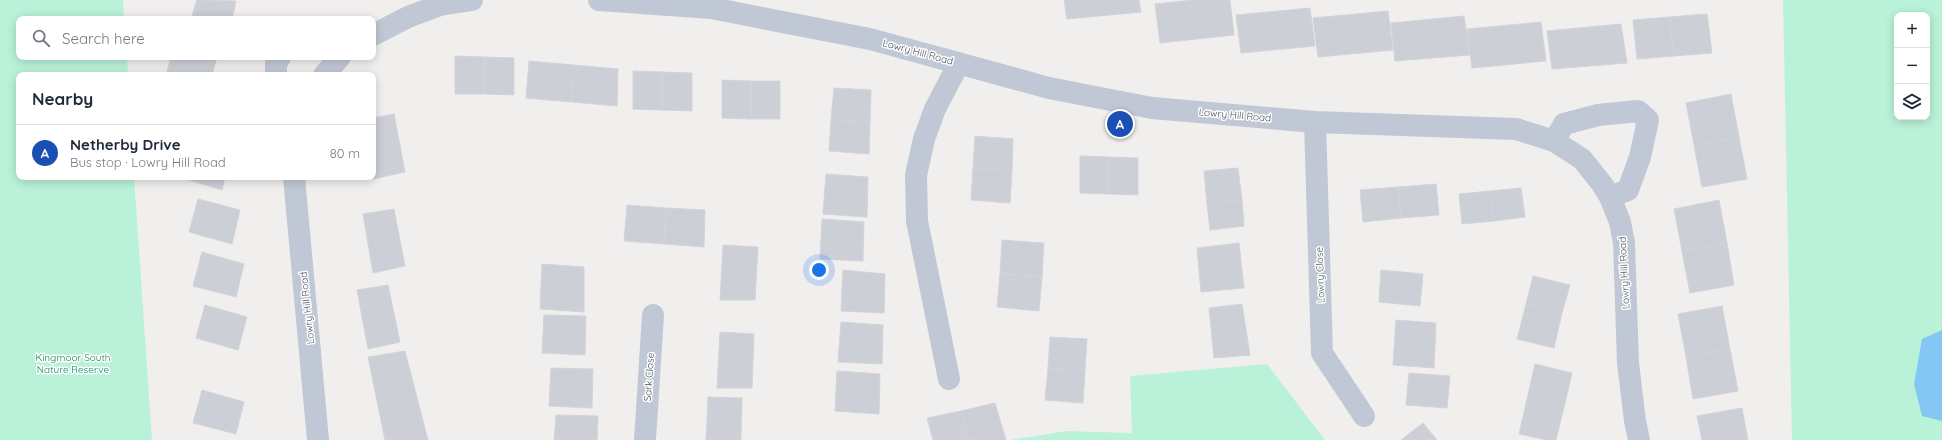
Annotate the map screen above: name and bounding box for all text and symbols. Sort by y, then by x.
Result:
map controls [1894,12,1930,120]
button: + [1894,12,1930,48]
search box [16,16,376,60]
icon: search [30,27,52,49]
text: Search here [62,29,145,48]
street label: Lowry Hill Road [881,36,955,68]
button: − [1894,48,1930,84]
button: layers [1894,84,1930,120]
text: Nearby [32,88,93,109]
street label: Lowry Hill Road [1198,105,1272,125]
pin: A [1107,109,1133,139]
text: Netherby Drive [70,135,181,154]
text: A [41,145,49,161]
text: 80 m [330,145,360,161]
text: Bus stop · Lowry Hill Road [70,154,226,170]
street label: Lowry Hill Road [1616,236,1632,310]
street label: Lowry Close [1313,246,1327,303]
your location [809,260,829,280]
street label: Lowry Hill Road [297,271,317,345]
park label: Kingmoor South Nature Reserve [35,351,111,376]
street label: Sark Close [641,352,657,402]

